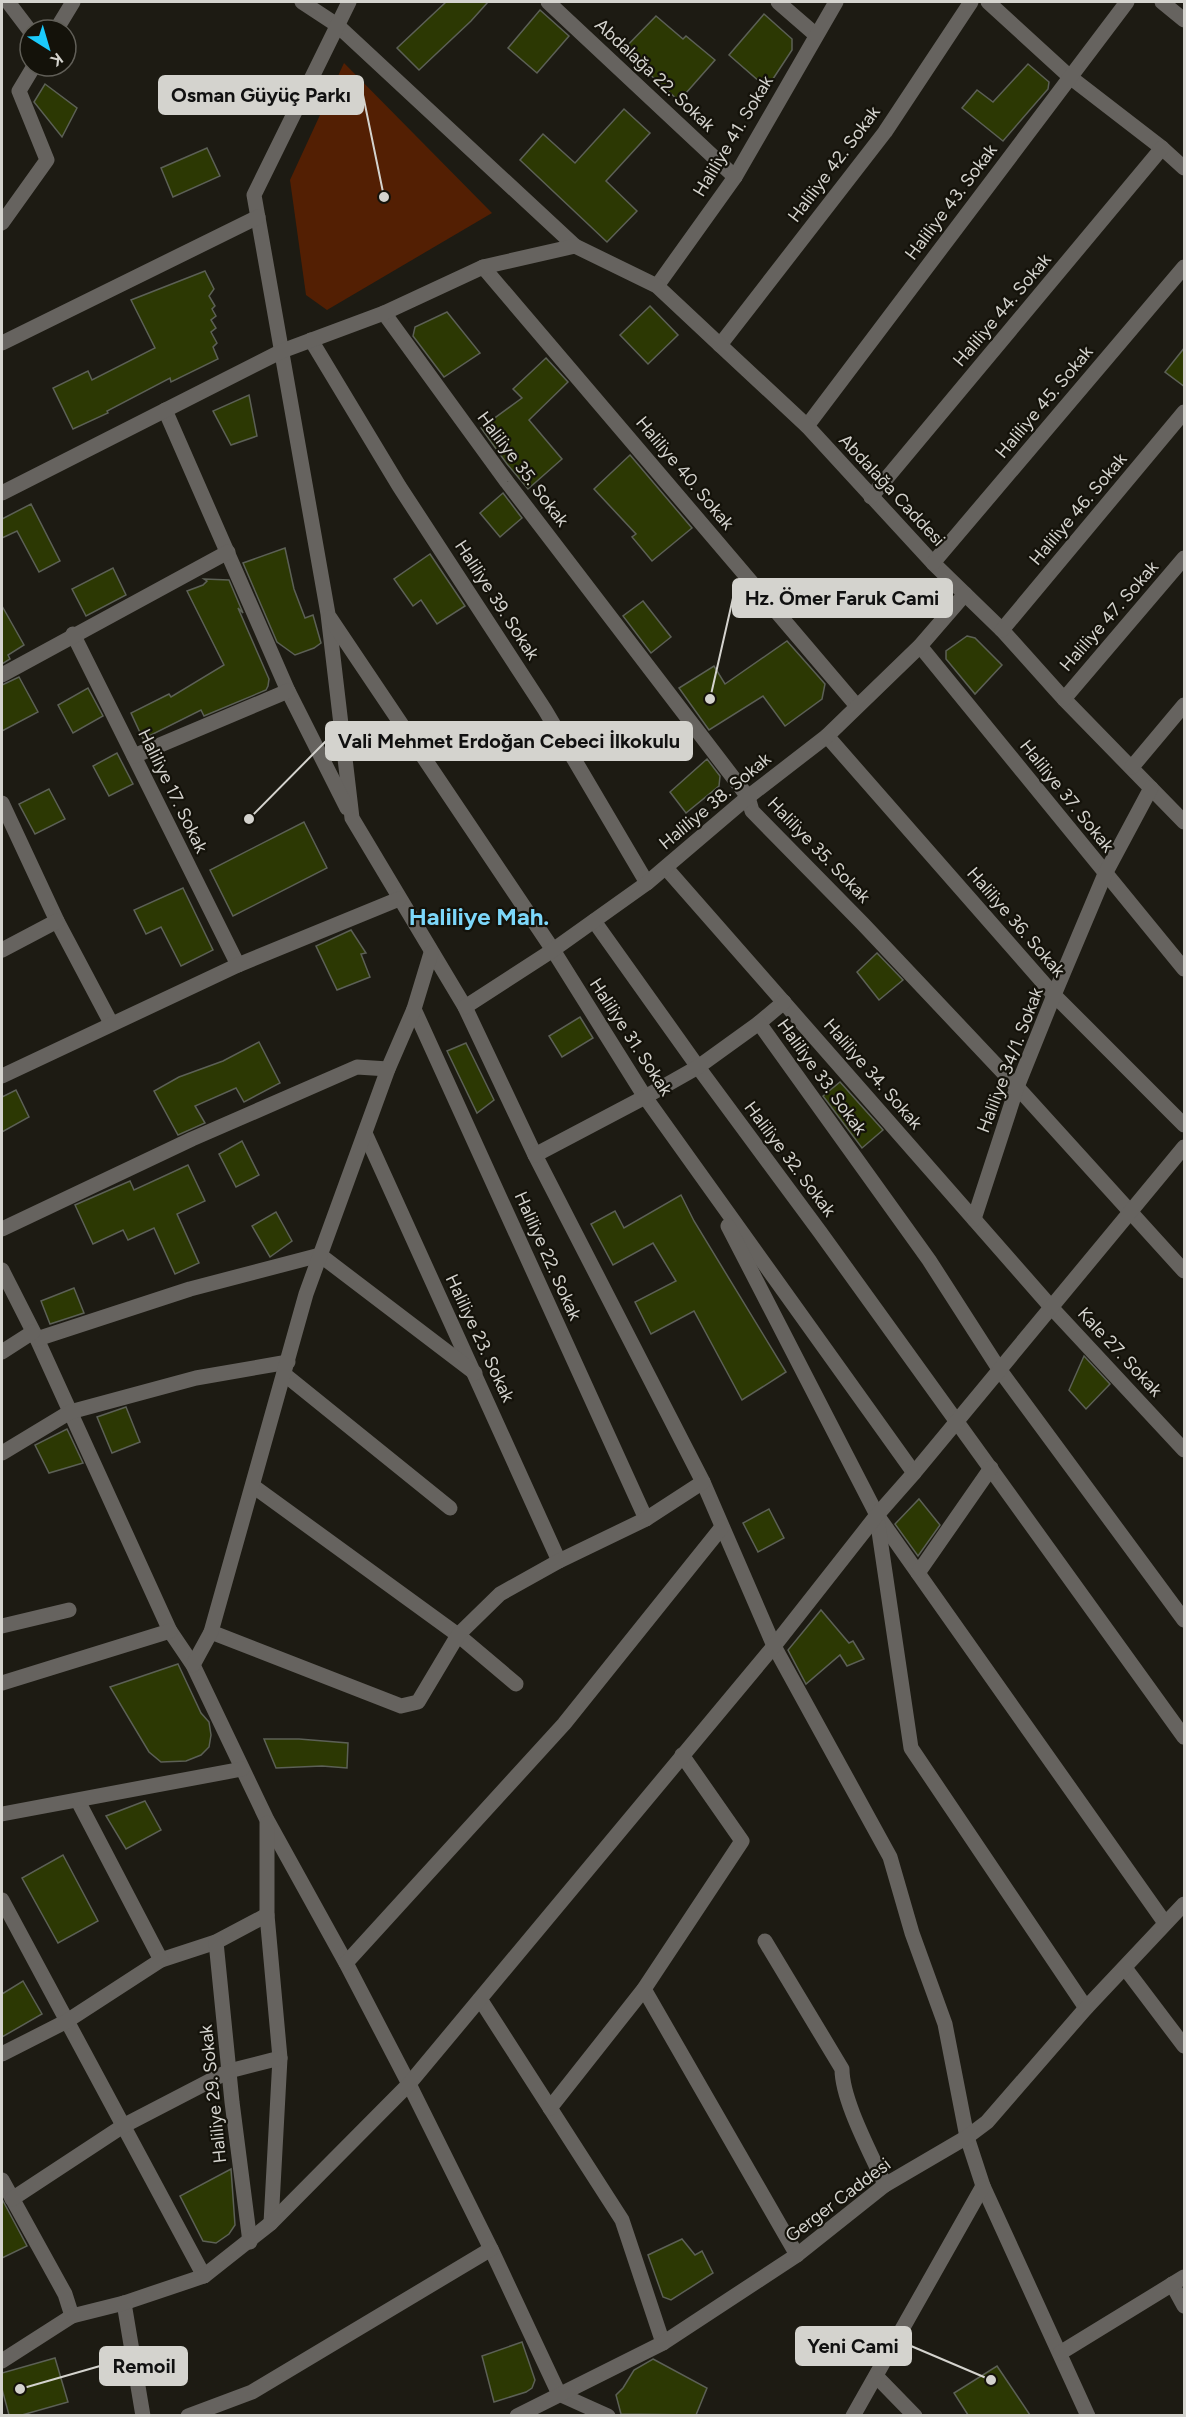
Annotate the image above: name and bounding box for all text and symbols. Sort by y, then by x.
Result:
street label: Abdalağa 22. Sokak [590,14,720,136]
north arrow [18,18,78,78]
text: K [46,49,67,71]
street label: Haliliye 41. Sokak [688,71,778,200]
callout: Osman Güyüç Parkı [159,76,363,114]
text: Osman Güyüç Parkı [171,83,351,107]
street label: Haliliye 42. Sokak [783,101,885,226]
street label: Haliliye 43. Sokak [900,139,1002,264]
street label: Haliliye 44. Sokak [948,249,1056,371]
street label: Haliliye 45. Sokak [991,341,1098,463]
street label: Haliliye 35. Sokak [472,407,574,531]
street label: Haliliye 40. Sokak [631,412,739,534]
street label: Abdalağa Caddesi [834,429,950,551]
street label: Haliliye 46. Sokak [1025,448,1132,570]
street label: Haliliye 39. Sokak [450,536,544,664]
street label: Haliliye 47. Sokak [1055,556,1163,676]
callout: Hz. Ömer Faruk Cami [733,579,952,617]
text: Hz. Ömer Faruk Cami [745,586,939,610]
callout: Vali Mehmet Erdoğan Cebeci İlkokulu [326,722,692,760]
street label: Haliliye 17. Sokak [133,725,213,857]
text: Vali Mehmet Erdoğan Cebeci İlkokulu [338,729,680,753]
street label: Haliliye 37. Sokak [1015,735,1119,857]
street label: Haliliye 38. Sokak [655,748,776,854]
street label: Haliliye 35. Sokak [763,792,875,908]
street label: Haliliye 36. Sokak [962,862,1070,982]
district label: Haliliye Mah. [409,902,549,931]
street label: Haliliye 31. Sokak [585,974,677,1100]
street label: Haliliye 34/1. Sokak [972,984,1048,1136]
street label: Haliliye 34. Sokak [819,1014,927,1134]
street label: Haliliye 33. Sokak [772,1015,872,1140]
street label: Haliliye 32. Sokak [740,1097,841,1221]
street label: Haliliye 22. Sokak [510,1188,586,1324]
street label: Haliliye 23. Sokak [441,1271,519,1406]
street label: Kale 27. Sokak [1073,1303,1167,1401]
street label: Haliliye 29. Sokak [195,2024,231,2164]
street label: Gerger Caddesi [781,2153,895,2247]
callout: Yeni Cami [796,2327,911,2365]
text: Yeni Cami [807,2334,899,2358]
callout: Remoil [100,2347,187,2385]
text: Remoil [112,2354,176,2378]

